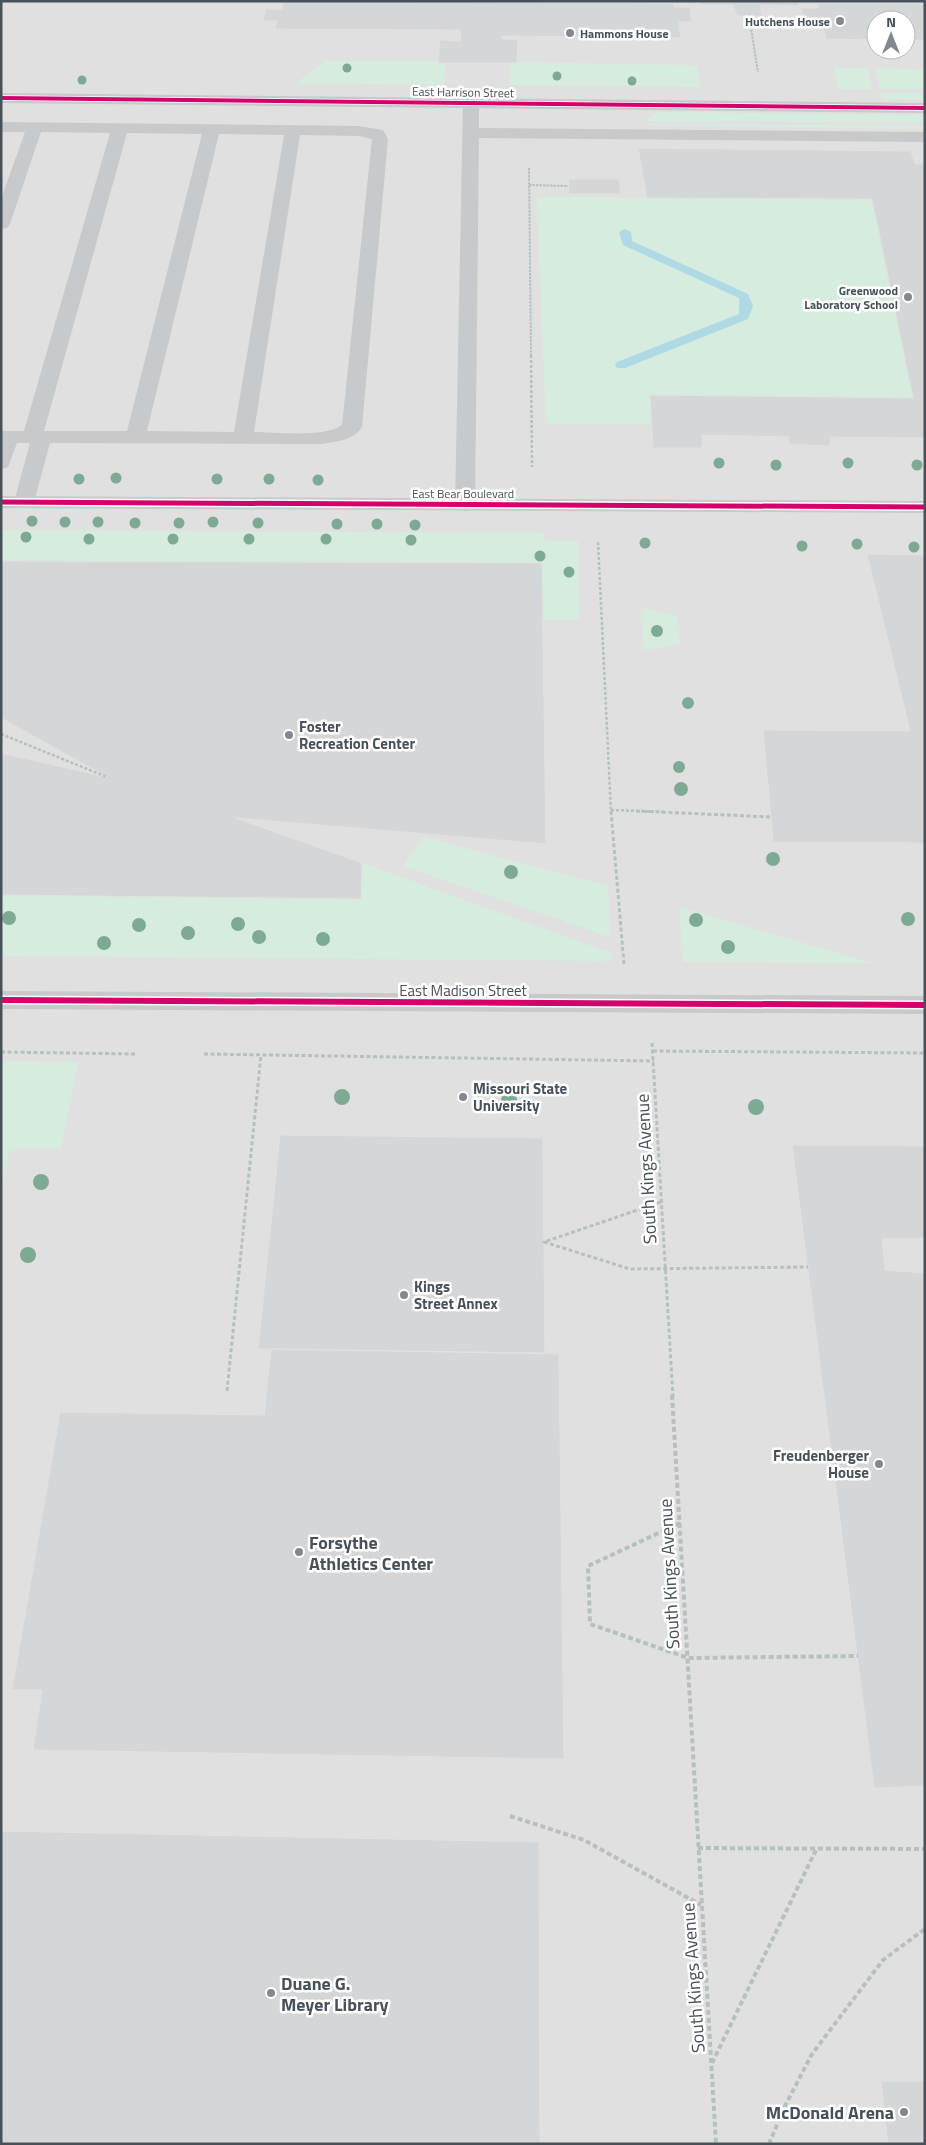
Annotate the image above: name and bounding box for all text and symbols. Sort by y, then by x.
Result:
north arrow [866,10,916,60]
text: N [886,11,896,32]
place label: Hutchens House [745,12,830,31]
marker: Hutchens House [834,15,846,27]
place label: Hammons House [580,24,669,43]
marker: Hammons House [564,27,576,39]
street label: East Harrison Street [412,82,515,102]
place label: Greenwood Laboratory School [804,281,898,314]
marker: Greenwood Laboratory School [902,291,914,303]
street label: East Bear Boulevard [412,484,514,503]
place label: Foster Recreation Center [299,715,415,755]
marker: Foster Recreation Center [283,729,295,741]
street label: East Madison Street [399,979,528,1002]
place label: Missouri State University [473,1077,568,1117]
marker: Missouri State University [457,1091,469,1103]
street label: South Kings Avenue [629,1093,663,1245]
place label: Kings Street Annex [414,1275,498,1315]
marker: Kings Street Annex [398,1289,410,1301]
place label: Freudenberger House [773,1444,869,1484]
marker: Freudenberger House [873,1458,885,1470]
street label: South Kings Avenue [652,1498,686,1650]
place label: Forsythe Athletics Center [309,1529,433,1577]
marker: Forsythe Athletics Center [293,1546,305,1558]
street label: South Kings Avenue [674,1902,712,2054]
place label: Duane G. Meyer Library [281,1970,389,2018]
marker: Duane G. Meyer Library [265,1987,277,1999]
place label: McDonald Arena [766,2099,894,2126]
marker: McDonald Arena [898,2106,910,2118]

